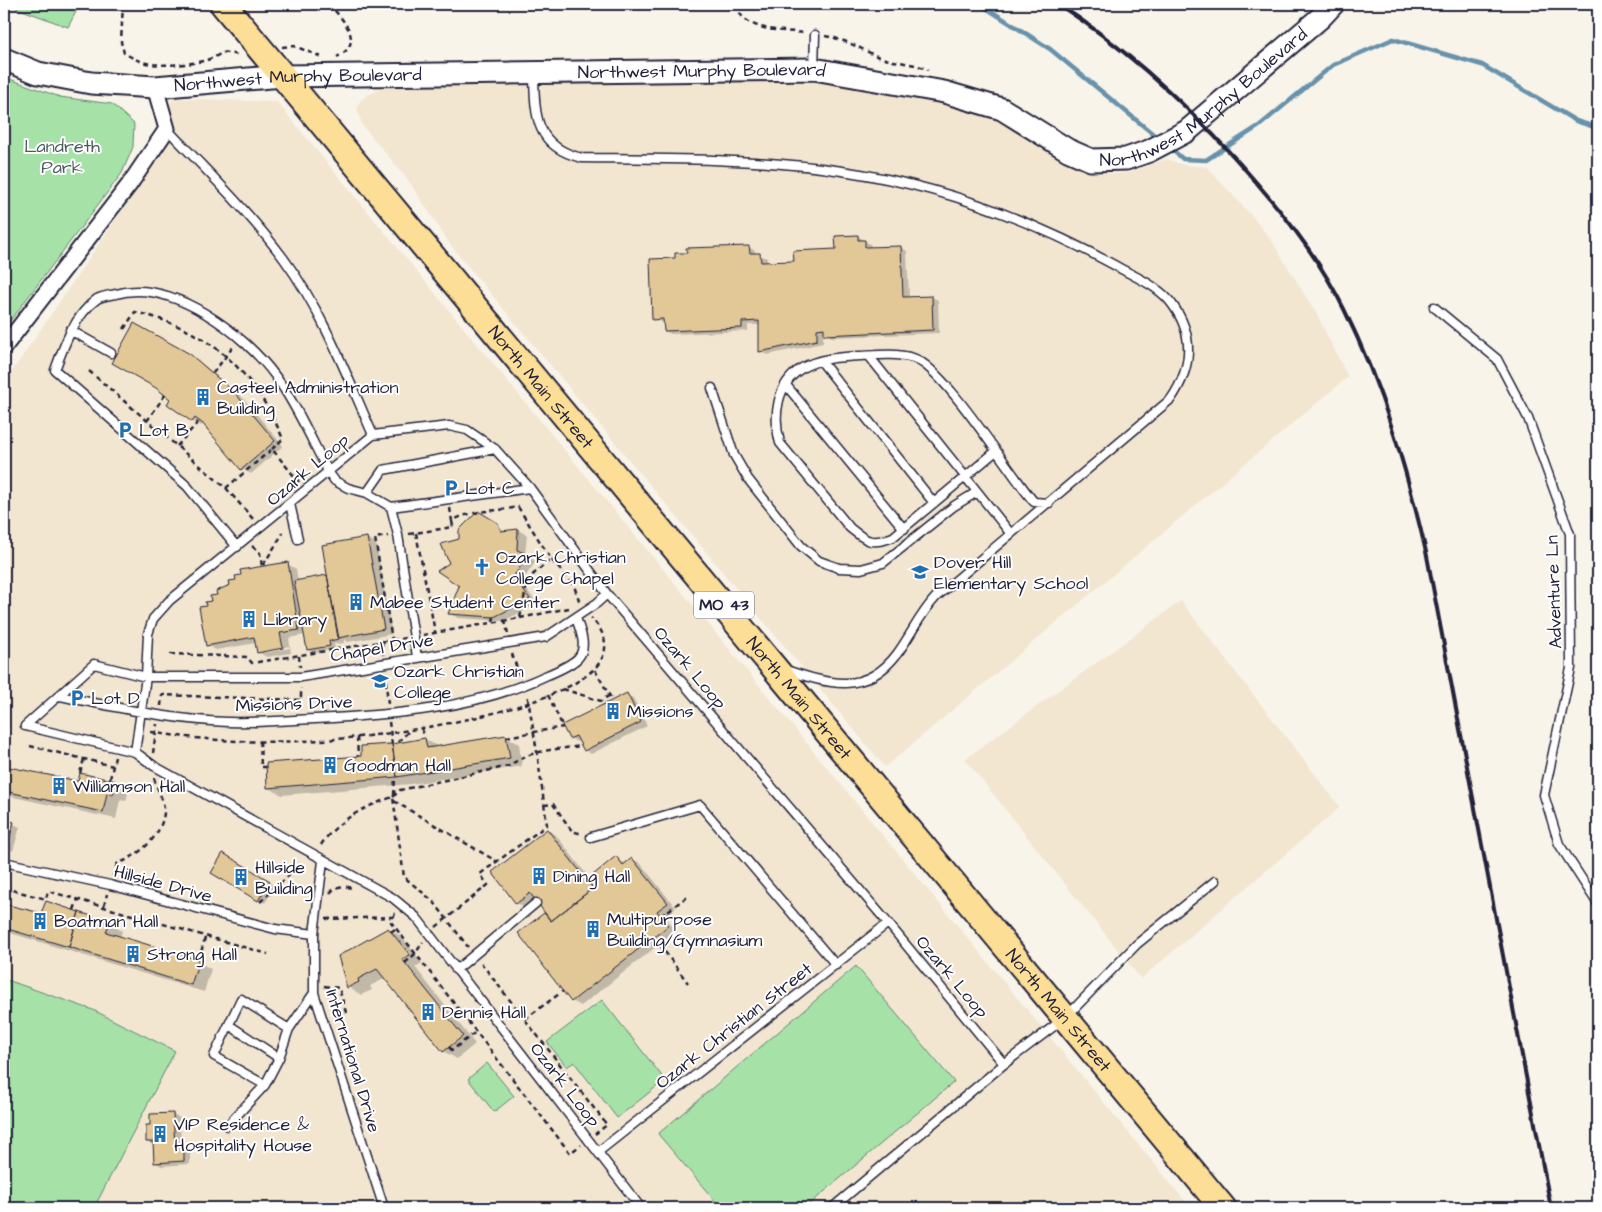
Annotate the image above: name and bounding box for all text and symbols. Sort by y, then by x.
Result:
street label: Northwest Murphy Boulevard [1099,22,1312,172]
street label: Northwest Murphy Boulevard [578,56,828,85]
street label: Northwest Murphy Boulevard [173,62,422,98]
park label: Landreth Park [24,134,100,180]
street label: North Main Street [483,320,600,455]
place label: Casteel Administration Building [217,375,398,422]
building icon: Casteel Administration Building [193,387,213,407]
place label: Lot B [139,418,189,443]
parking icon: Lot B [115,420,135,440]
street label: Ozark Loop [261,428,355,512]
place label: Lot C [465,476,515,501]
parking icon: Lot C [441,478,461,498]
street label: Adventure Ln [1540,535,1568,649]
place label: Ozark Christian College Chapel [496,545,626,592]
place label: Dover Hill Elementary School [934,550,1089,597]
church icon: Ozark Christian College Chapel [472,557,492,577]
school or university icon: Dover Hill Elementary School [910,562,930,582]
place label: Mabee Student Center [370,590,560,615]
building icon: Mabee Student Center [346,592,366,612]
road number: MO 43 [694,592,754,618]
place label: Library [263,607,327,633]
building icon: Library [239,609,259,629]
street label: Ozark Loop [648,621,732,715]
street label: Chapel Drive [329,627,436,668]
street label: North Main Street [741,631,858,765]
place label: Ozark Christian College [394,659,524,706]
school or university icon: Ozark Christian College [370,671,390,691]
place label: Lot D [91,686,140,711]
parking icon: Lot D [67,688,87,708]
street label: Missions Drive [235,689,353,719]
place label: Missions [627,699,694,724]
building icon: Missions [603,701,623,721]
place label: Goodman Hall [344,753,451,778]
building icon: Goodman Hall [320,755,340,775]
place label: Williamson Hall [73,774,185,799]
building icon: Williamson Hall [49,776,69,796]
place label: Hillside Building [255,855,313,902]
street label: Hillside Drive [111,859,215,909]
place label: Dining Hall [553,864,630,890]
building icon: Dining Hall [529,866,549,886]
building icon: Hillside Building [231,867,251,887]
place label: Multipurpose Building/Gymnasium [607,907,762,954]
place label: Boatman Hall [54,909,159,934]
building icon: Boatman Hall [30,911,50,931]
building icon: Multipurpose Building/Gymnasium [583,919,603,939]
street label: Ozark Loop [910,930,994,1024]
place label: Strong Hall [147,942,237,968]
street label: North Main Street [1000,943,1118,1078]
building icon: Strong Hall [123,944,143,964]
street label: Ozark Christian Street [650,956,818,1095]
street label: International Drive [319,986,387,1136]
place label: Dennis Hall [442,1000,526,1025]
building icon: Dennis Hall [418,1002,438,1022]
street label: Ozark Loop [524,1037,606,1133]
place label: VIP Residence & Hospitality House [174,1112,312,1159]
building icon: VIP Residence & Hospitality House [150,1124,170,1144]

